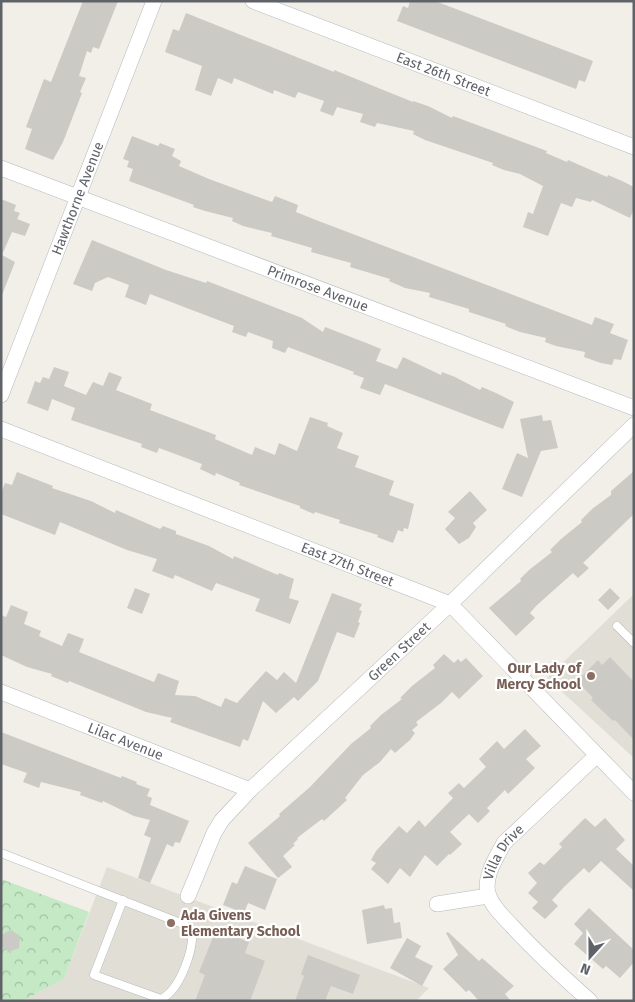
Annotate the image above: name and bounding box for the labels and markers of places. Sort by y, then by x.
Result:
place label: Our Lady of Mercy School [496,660,583,693]
marker: Our Lady of Mercy School [585,670,597,682]
place label: Ada Givens Elementary School [180,907,301,940]
marker: Ada Givens Elementary School [165,917,177,929]

